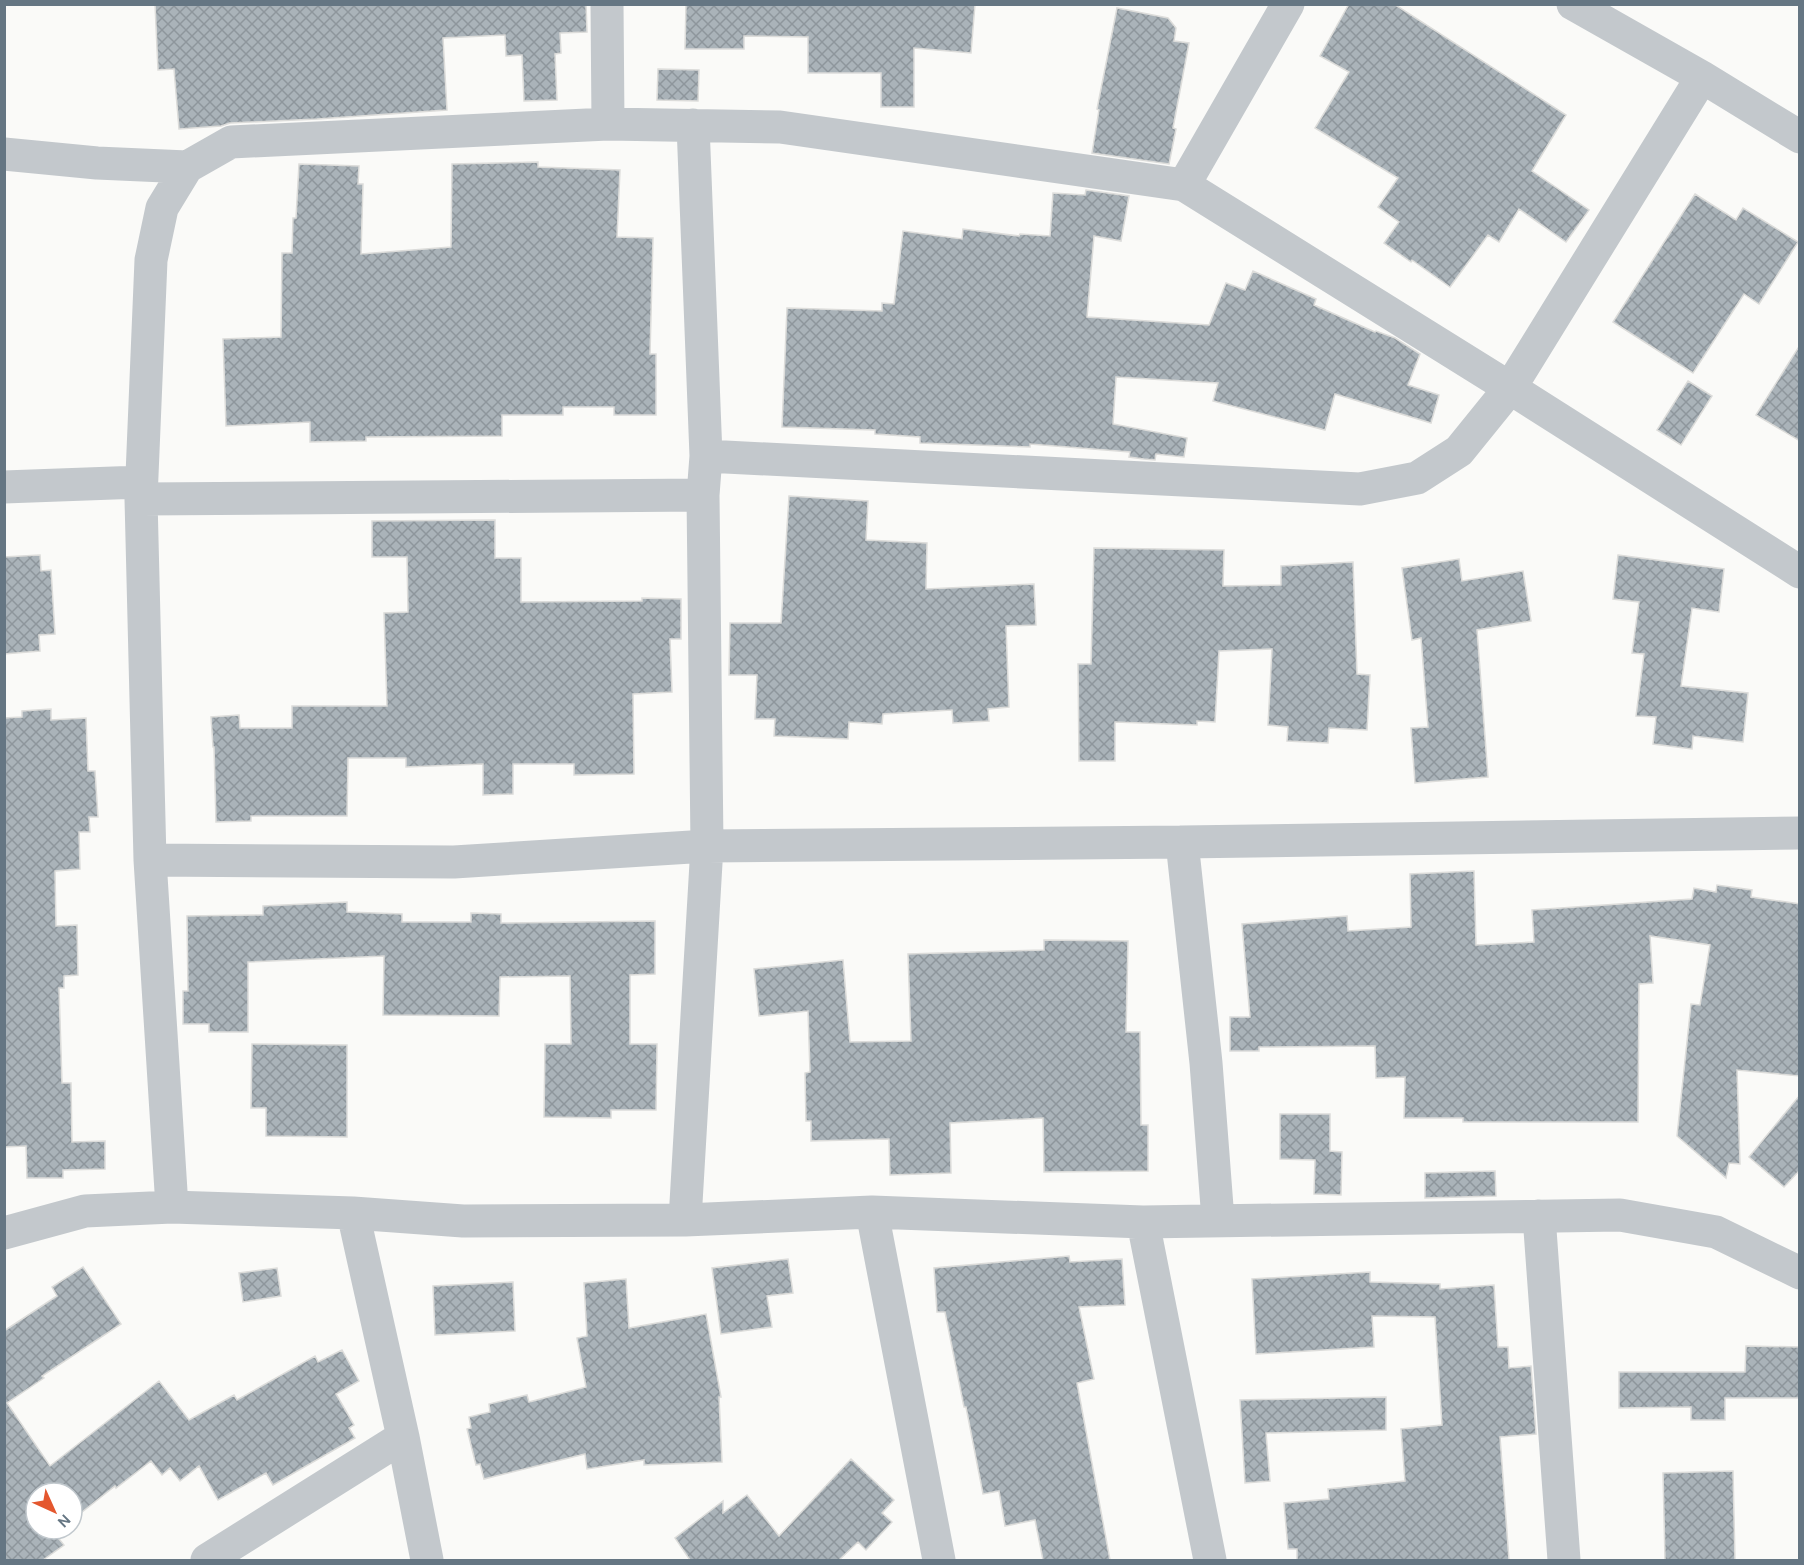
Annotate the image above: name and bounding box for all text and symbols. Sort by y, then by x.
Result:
north arrow [24,1481,84,1541]
text: N [53,1510,75,1532]

